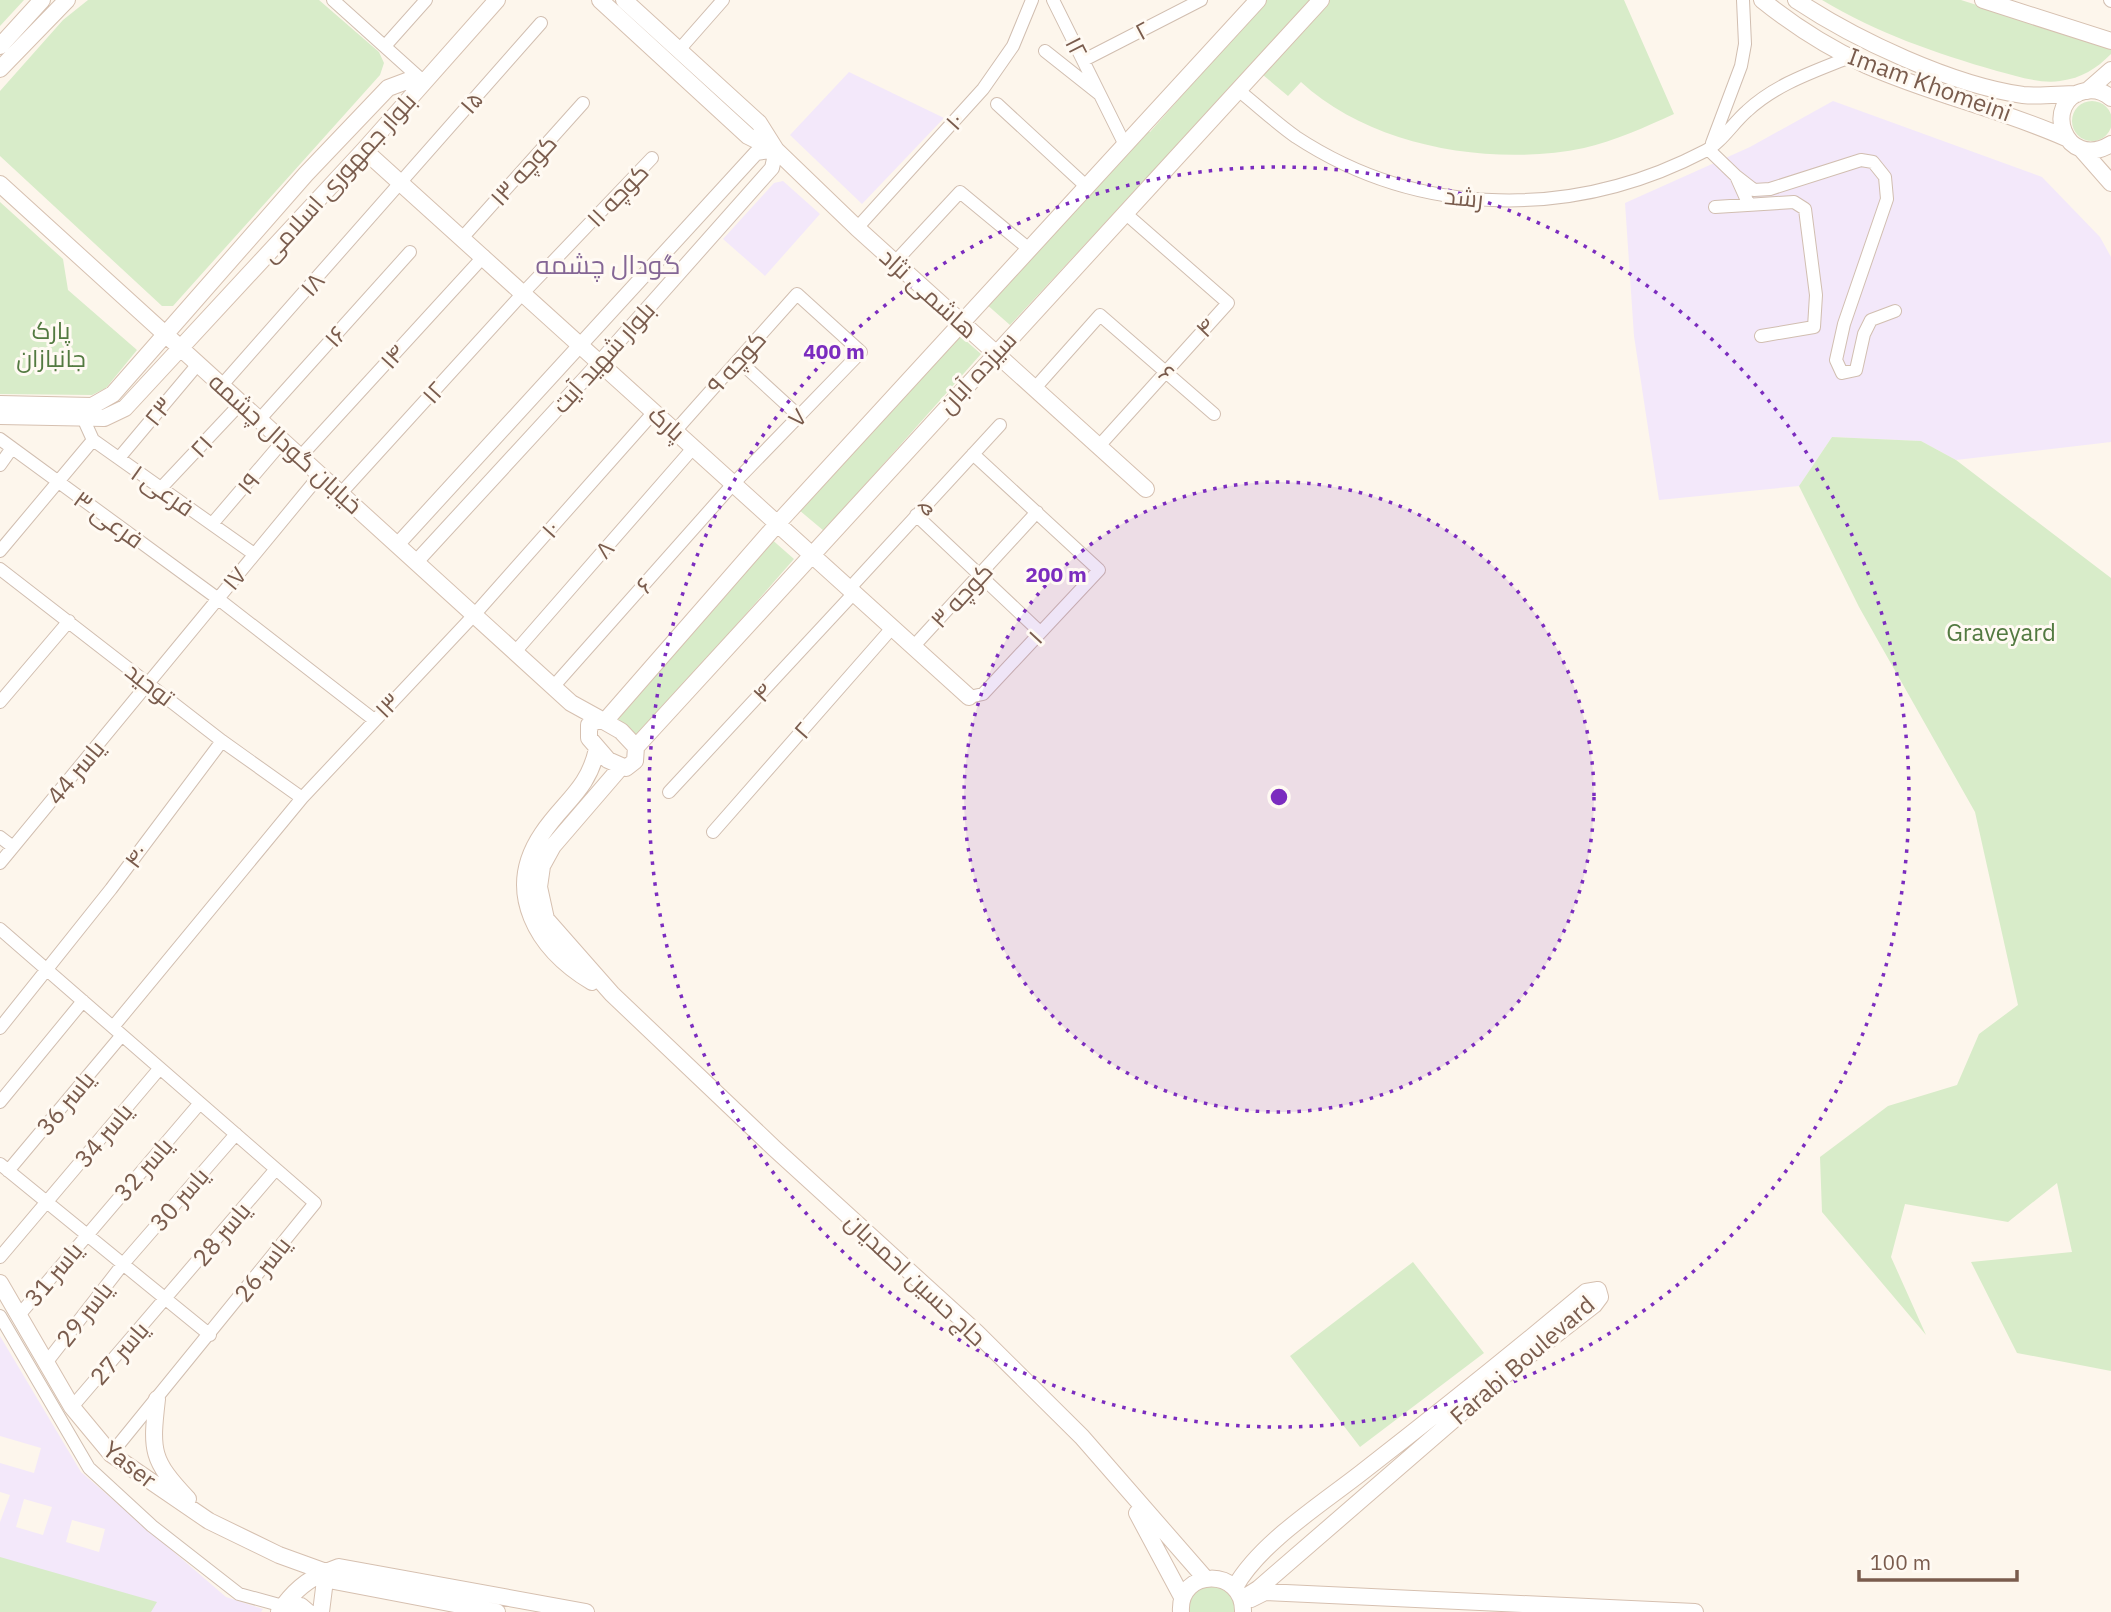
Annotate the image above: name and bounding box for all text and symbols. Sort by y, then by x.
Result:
street label: ۲ [1129,13,1155,47]
street label: ۱۲ [1058,31,1096,63]
street label: Imam Khomeini [1844,40,2016,128]
street label: ۱۵ [452,84,490,120]
street label: بلوار جمهوری اسلامی [253,85,423,269]
street label: ۱۰ [938,105,970,137]
street label: کوچه ۱۳ [483,128,564,213]
street label: کوچه ۱۱ [579,156,656,234]
street label: رشد [1443,179,1485,215]
street label: هاشمی نژاد [873,241,985,345]
district label: گودال چشمه [536,247,680,282]
street label: ۱۸ [293,265,331,303]
street label: بلوار شهید آیت [544,294,662,420]
street label: ۴ [1188,310,1222,344]
park label: پارک جانبازان [16,314,86,374]
street label: ۱۶ [317,318,353,354]
street label: کوچه ۹ [699,324,773,401]
street label: سیزده آبان [931,324,1023,420]
street label: ۱۴ [372,337,412,375]
text: 400 m [803,337,865,365]
street label: ۶ [1152,357,1182,389]
street label: خیابان گودال چشمه [202,365,370,521]
street label: ۱۲ [414,374,452,410]
street label: ۲۳ [136,390,180,432]
street label: پارک [641,398,693,449]
street label: ۷ [780,400,814,434]
street label: ۲۱ [182,428,220,464]
street label: فرعی ۱ [125,457,201,523]
street label: ۱۹ [229,465,267,501]
street label: فرعی ۳ [68,483,150,555]
street label: ۵ [908,491,940,523]
street label: ۱۰ [534,513,566,545]
street label: ۸ [587,533,621,565]
street label: کوچه ۳ [923,556,1000,635]
street label: ۱۷ [215,559,253,597]
text: 200 m [1025,560,1087,588]
street label: ۶ [628,570,660,600]
park label: Graveyard [1946,616,2056,648]
street label: ۱ [1021,623,1049,651]
street label: توحید [119,655,181,713]
street label: ۴ [745,675,779,709]
street label: ۱۳ [367,685,407,725]
street label: ۲ [786,715,818,745]
street label: یاسر 44 [39,733,112,811]
centre of rings [1267,785,1291,809]
street label: ۴۰ [117,838,155,874]
street label: یاسر 36 [29,1064,102,1142]
street label: یاسر 34 [67,1096,140,1174]
street label: یاسر 32 [106,1130,180,1208]
street label: یاسر 30 [142,1160,216,1238]
street label: یاسر 28 [185,1195,258,1273]
street label: حاج حسین احمدیان [838,1205,993,1353]
street label: یاسر 26 [226,1229,298,1308]
street label: یاسر 31 [17,1235,90,1313]
street label: یاسر 29 [48,1274,120,1353]
street label: Farabi Boulevard [1443,1288,1601,1432]
street label: یاسر 27 [82,1314,156,1392]
street label: Yaser [97,1433,163,1495]
scale bar [1859,1538,2016,1582]
text: 100 m [1870,1548,1931,1576]

